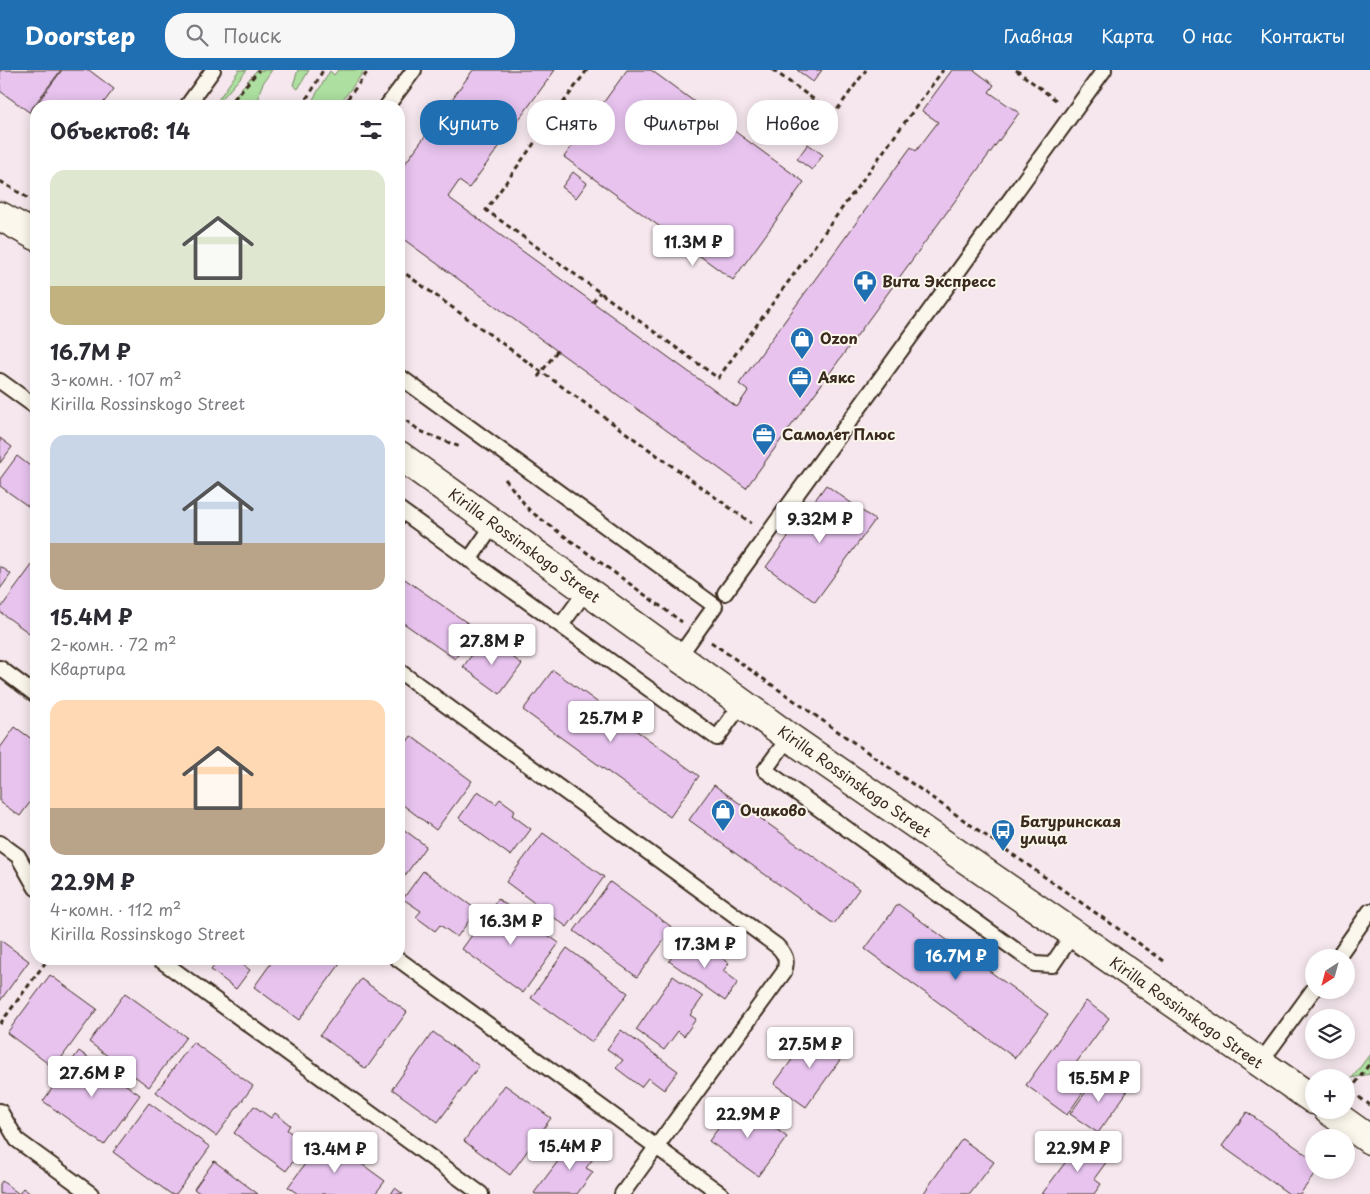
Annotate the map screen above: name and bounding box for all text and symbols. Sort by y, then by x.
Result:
search box [165,13,515,58]
text: Doorstep [25,17,135,53]
icon: search [183,21,211,49]
text: Поиск [223,21,281,49]
text: Главная [1004,22,1073,49]
text: Карта [1101,22,1154,49]
text: О нас [1182,22,1232,49]
text: Контакты [1260,22,1345,49]
chip: Купить [420,100,517,145]
chip: Снять [527,100,615,145]
chip: Фильтры [625,100,737,145]
chip: Новое [747,100,838,145]
text: Объектов: 14 [50,114,190,146]
icon: filters [357,116,385,144]
icon: home [173,203,263,293]
pin: 11.3M ₽ [647,224,739,267]
text: 11.3M ₽ [664,229,722,253]
pharmacy icon: Вита Экспресс [852,269,878,303]
place label: Вита Экспресс [882,269,996,292]
shop icon: Ozon [789,326,815,360]
place label: Ozon [820,326,858,349]
text: 16.7M ₽ [50,335,131,367]
office icon: Аякс [787,365,813,399]
place label: Аякс [817,365,855,388]
text: 3-комн. · 107 m² [50,367,182,391]
text: Kirilla Rossinskogo Street [50,391,245,415]
office icon: Самолет Плюс [751,422,777,456]
place label: Самолет Плюс [782,422,895,445]
icon: home [173,468,263,558]
street label: Kirilla Rossinskogo Street [444,482,606,608]
pin: 9.32M ₽ [774,502,866,544]
text: 9.32M ₽ [787,506,853,530]
text: 15.4M ₽ [50,600,132,632]
pin: 27.8M ₽ [446,624,538,666]
text: 27.8M ₽ [460,628,524,652]
text: 2-комн. · 72 m² [50,632,177,656]
text: Квартира [50,656,125,680]
pin: 25.7M ₽ [565,700,657,743]
text: 25.7M ₽ [579,705,643,729]
street label: Kirilla Rossinskogo Street [773,719,936,843]
icon: home [173,733,263,823]
shop icon: Очаково [710,798,736,832]
place label: Очаково [740,798,806,821]
place label: Батуринская улица [1020,809,1121,849]
bus stop icon: Батуринская улица [990,818,1016,852]
text: 22.9M ₽ [50,865,135,897]
text: 4-комн. · 112 m² [50,897,181,921]
pin: 16.3M ₽ [465,904,557,946]
text: 16.3M ₽ [480,908,542,932]
text: Kirilla Rossinskogo Street [50,921,245,945]
pin: 17.3M ₽ [659,926,751,969]
text: 17.3M ₽ [674,931,736,955]
pin: 16.7M ₽ [910,938,1002,981]
text: 16.7M ₽ [925,943,987,967]
north arrow [1305,949,1355,999]
map controls [1305,949,1355,1179]
street label: Kirilla Rossinskogo Street [1105,950,1268,1074]
button: layers [1305,1009,1355,1059]
pin: 27.5M ₽ [764,1026,856,1069]
text: 27.5M ₽ [778,1031,842,1055]
pin: 27.6M ₽ [46,1056,138,1098]
text: 27.6M ₽ [59,1060,125,1084]
pin: 15.5M ₽ [1053,1060,1145,1103]
text: 15.5M ₽ [1068,1065,1130,1089]
button: + [1305,1069,1355,1119]
pin: 22.9M ₽ [702,1096,794,1139]
text: 22.9M ₽ [716,1101,780,1125]
pin: 15.4M ₽ [524,1128,616,1171]
button: − [1305,1129,1355,1179]
pin: 22.9M ₽ [1032,1130,1124,1173]
pin: 13.4M ₽ [289,1132,381,1174]
text: 15.4M ₽ [539,1133,601,1157]
text: 22.9M ₽ [1046,1135,1110,1159]
text: 13.4M ₽ [304,1136,367,1160]

